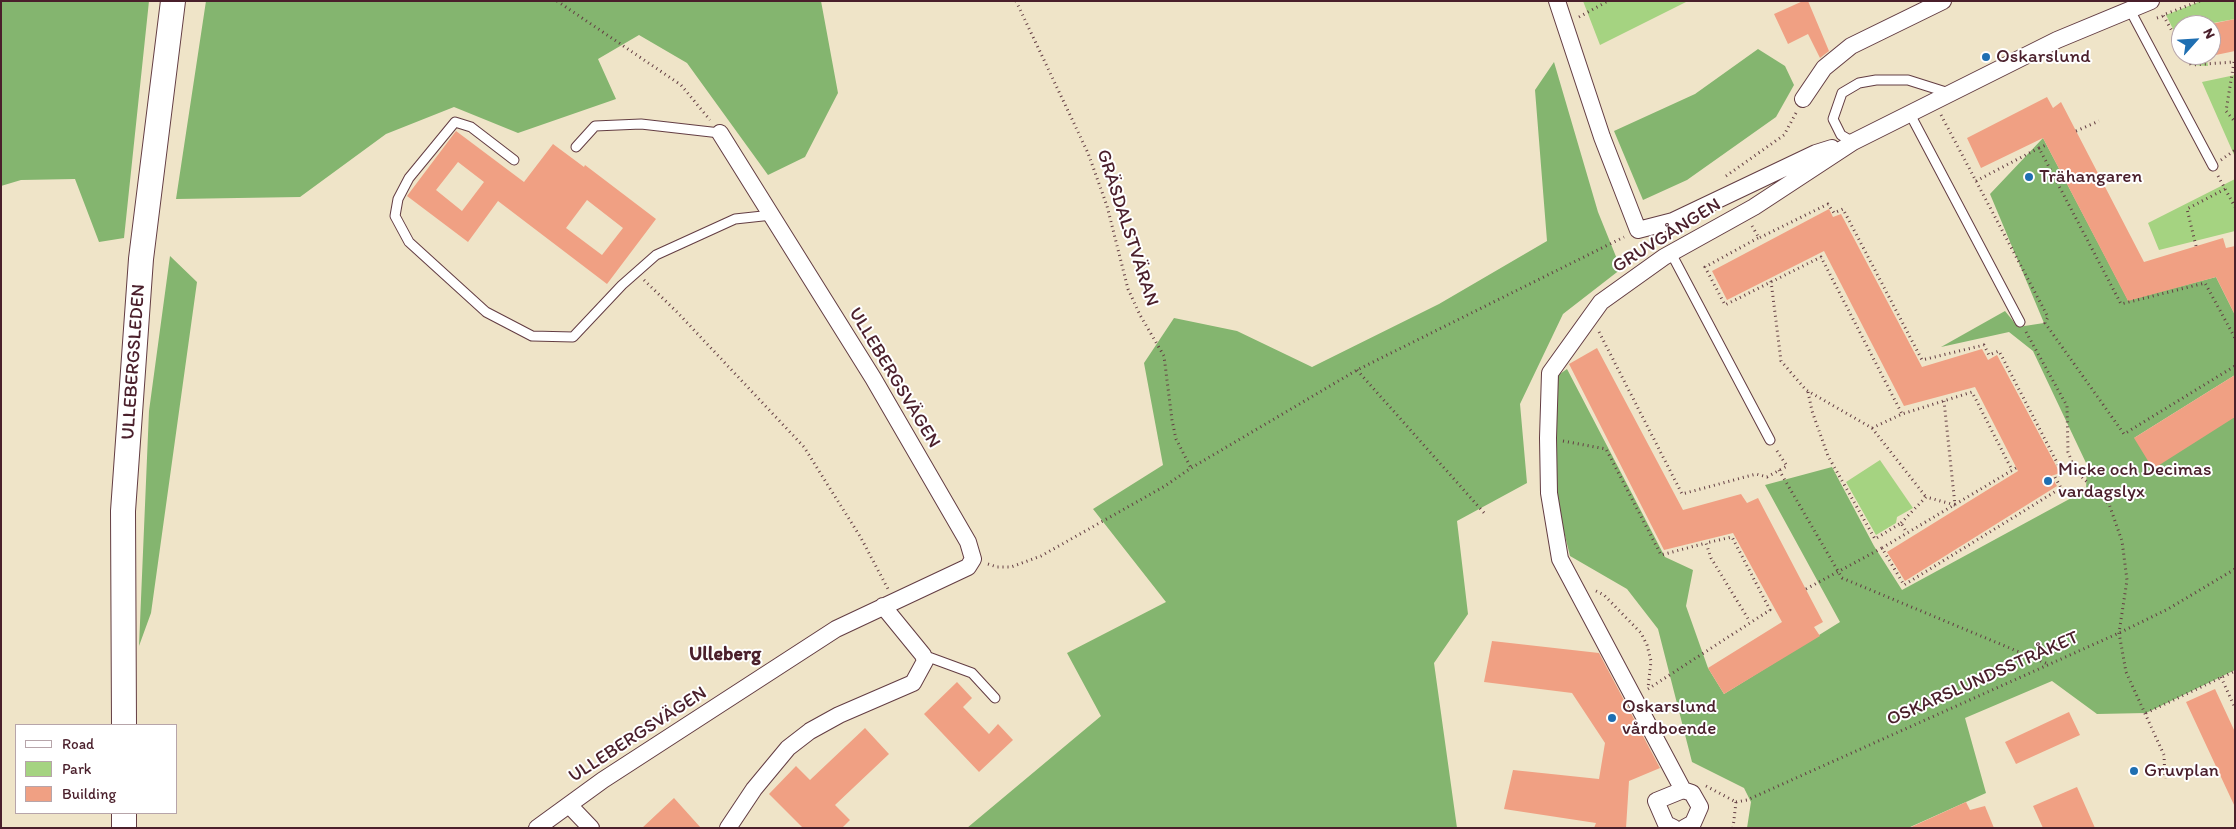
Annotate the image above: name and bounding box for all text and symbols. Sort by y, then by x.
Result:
north arrow [2171,15,2221,65]
text: N [2199,26,2219,42]
place label: Oskarslund [1996,46,2091,68]
marker: Oskarslund [1980,51,1992,63]
street label: GRÄSDALSTVÄRAN [1091,147,1163,309]
place label: Trähangaren [2039,166,2142,188]
marker: Trähangaren [2023,171,2035,183]
street label: GRUVGÅNGEN [1609,194,1725,278]
street label: ULLEBERGSLEDEN [117,283,151,441]
street label: ULLEBERGSVÄGEN [843,304,945,452]
place label: Micke och Decimas vardagslyx [2058,459,2211,503]
marker: Micke och Decimas vardagslyx [2042,475,2054,487]
street label: OSKARSLUNDSSTRÅKET [1883,626,2083,732]
district label: Ulleberg [689,643,761,667]
street label: ULLEBERGSVÄGEN [565,682,711,788]
place label: Oskarslund vårdboende [1622,696,1717,740]
marker: Oskarslund vårdboende [1606,712,1618,724]
legend [15,724,178,814]
text: Road [62,735,94,753]
text: Park [62,760,92,778]
place label: Gruvplan [2144,760,2219,782]
marker: Gruvplan [2128,765,2140,777]
text: Building [62,785,116,803]

